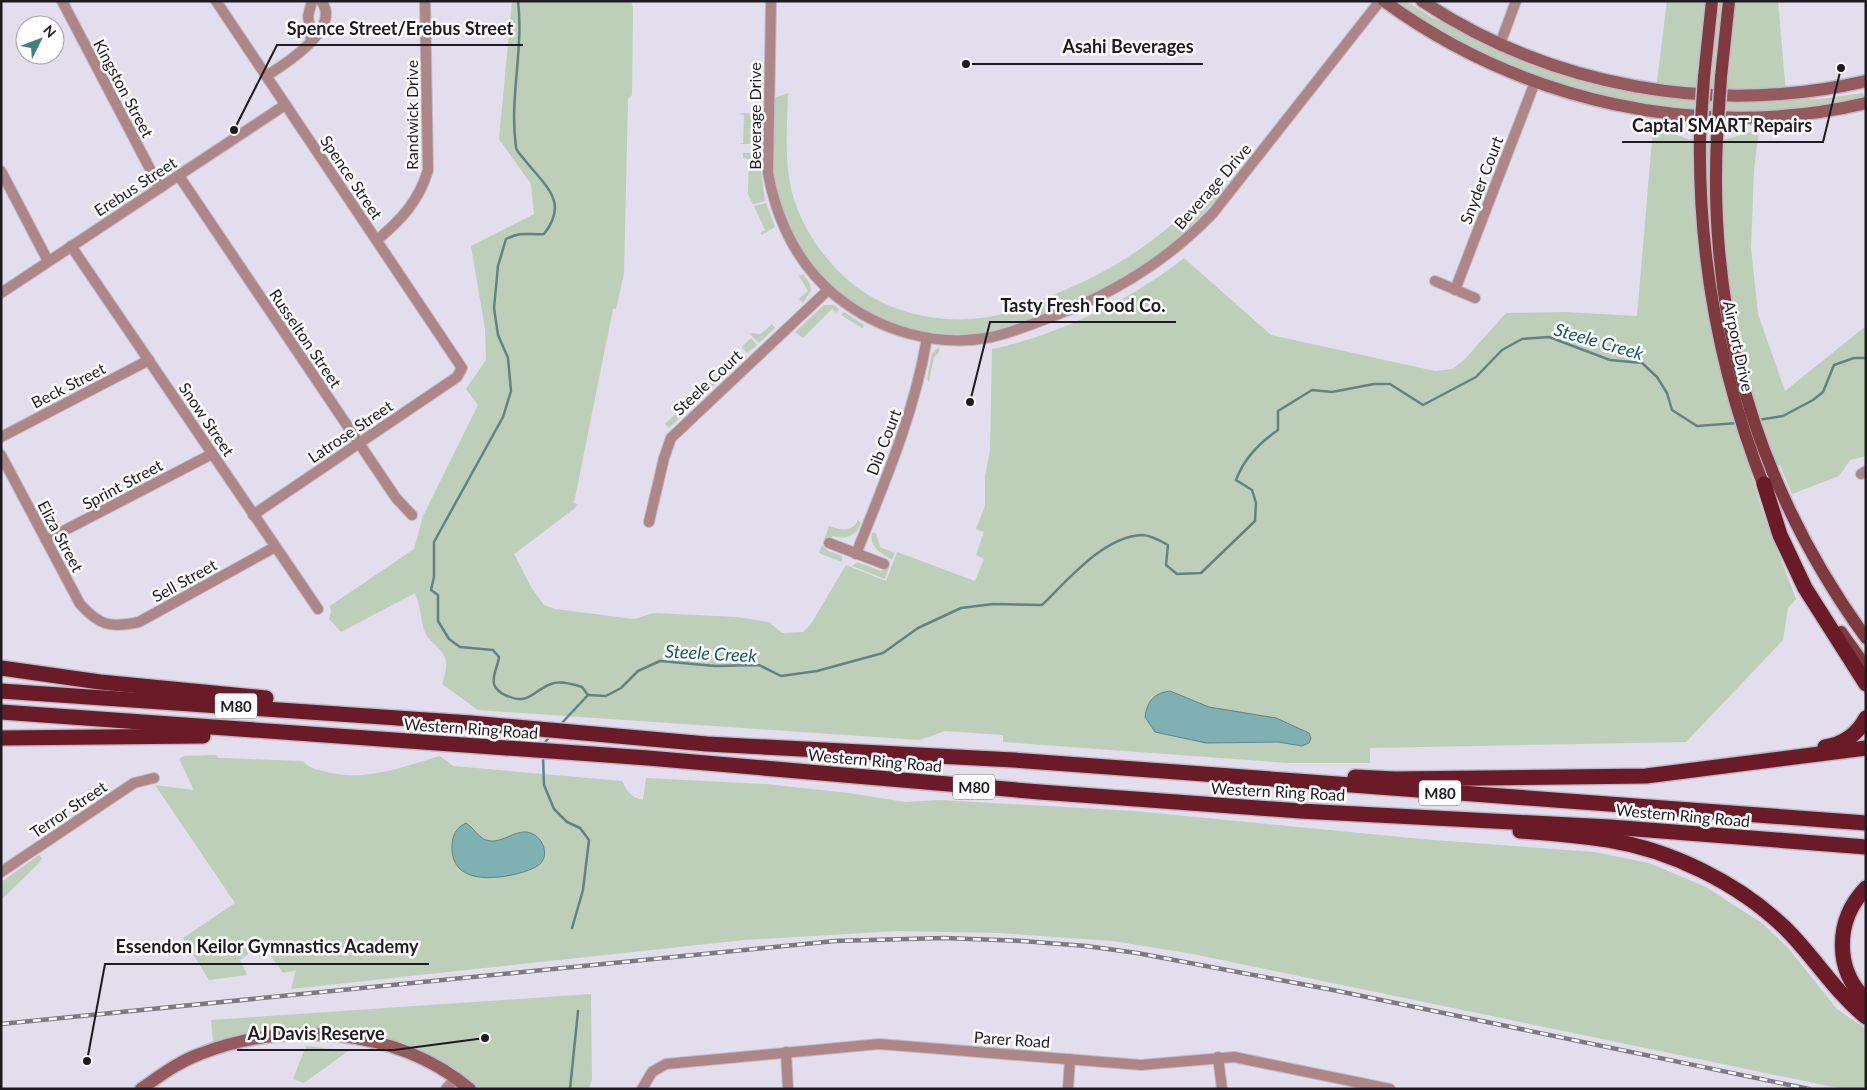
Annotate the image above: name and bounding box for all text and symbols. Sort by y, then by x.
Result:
callout: Spence Street/Erebus Street [277,12,523,45]
north arrow [15,15,65,65]
text: Spence Street/Erebus Street [287,17,513,39]
text: N [40,21,60,41]
callout: Asahi Beverages [1052,31,1203,64]
text: Asahi Beverages [1061,35,1194,57]
street label: Kingston Street [90,36,158,141]
street label: Randwick Drive [402,60,421,170]
street label: Beverage Drive [745,62,764,170]
callout: Captal SMART Repairs [1622,109,1823,142]
text: Captal SMART Repairs [1632,114,1812,136]
street label: Spence Street [317,131,387,223]
street label: Snyder Court [1456,133,1507,227]
street label: Beverage Drive [1170,139,1254,233]
street label: Erebus Street [90,152,180,220]
street label: Russelton Street [266,285,346,391]
callout: Tasty Fresh Food Co. [990,289,1176,322]
text: Tasty Fresh Food Co. [1001,294,1165,316]
street label: Airport Drive [1720,299,1758,393]
water label: Steele Creek [1552,318,1647,364]
street label: Steele Court [669,345,746,419]
street label: Beck Street [28,358,108,412]
street label: Snow Street [175,379,239,460]
street label: Latrose Street [304,396,396,466]
street label: Dib Court [862,406,904,478]
street label: Sprint Street [79,455,165,513]
street label: Eliza Street [34,497,88,575]
street label: Sell Street [148,554,220,605]
water label: Steele Creek [665,640,758,666]
road number: M80 [215,694,257,718]
street label: Western Ring Road [403,714,539,742]
street label: Western Ring Road [807,745,943,775]
road number: M80 [953,774,995,800]
street label: Terror Street [26,776,110,841]
street label: Western Ring Road [1210,778,1346,804]
road number: M80 [1419,780,1461,806]
street label: Western Ring Road [1615,800,1751,830]
callout: Essendon Keilor Gymnastics Academy [105,931,429,964]
text: Essendon Keilor Gymnastics Academy [116,935,419,957]
callout: AJ Davis Reserve [237,1017,394,1050]
text: AJ Davis Reserve [247,1022,385,1044]
street label: Parer Road [973,1027,1051,1051]

